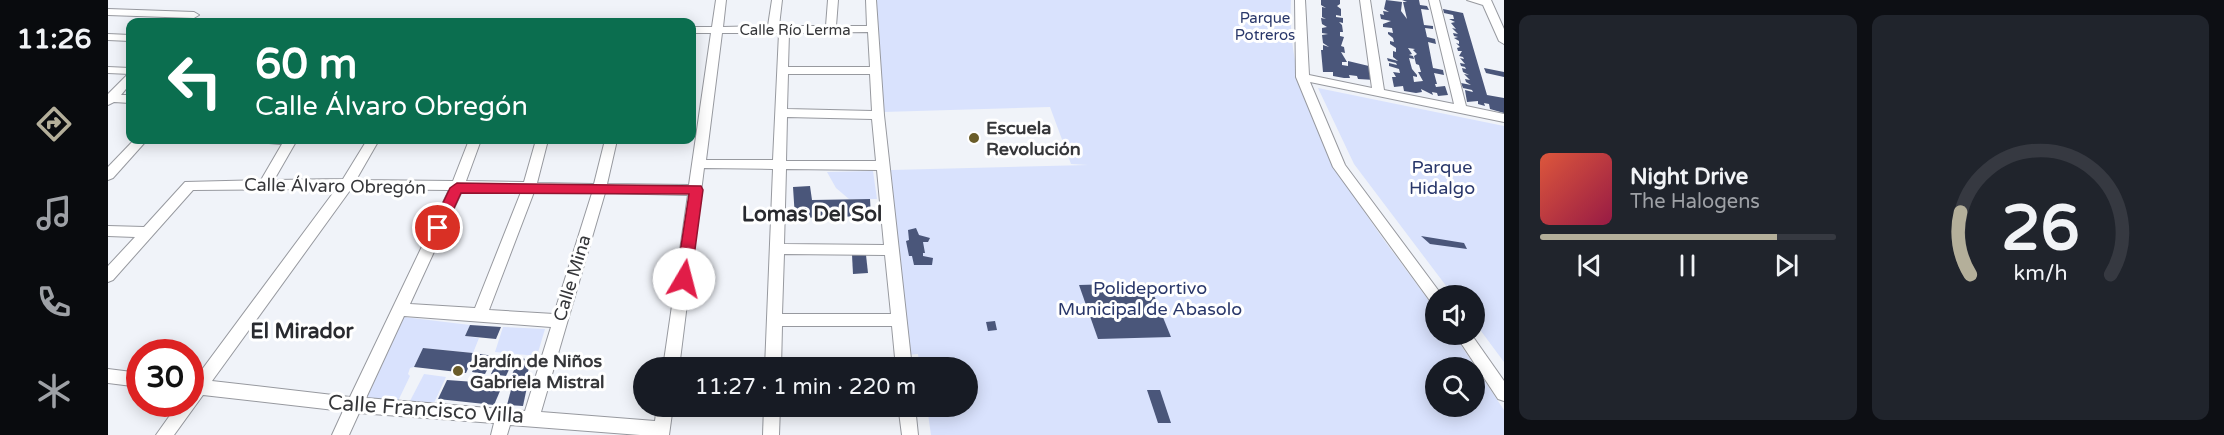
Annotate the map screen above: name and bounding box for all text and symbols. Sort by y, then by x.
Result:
park label: Parque Potreros [1235,9,1295,44]
street label: Calle Río Lerma [739,21,851,39]
text: 11:26 [17,23,91,56]
text: 60 m [255,39,357,90]
icon: left [156,42,234,120]
text: Calle Álvaro Obregón [255,90,528,123]
icon: directions [33,103,75,145]
place label: Escuela Revolución [986,117,1081,160]
marker: Escuela Revolución [967,131,981,145]
park label: Parque Hidalgo [1409,156,1475,199]
text: Night Drive [1630,164,1748,190]
street label: Calle Álvaro Obregón [244,173,426,199]
text: The Halogens [1630,190,1760,214]
icon: music [33,192,75,234]
text: 26 [2001,192,2079,267]
pin [412,202,463,253]
district label: Lomas Del Sol [742,202,882,227]
icon: arrive [421,211,454,244]
street label: Calle Mina [548,232,596,324]
position arrow [652,247,716,311]
icon: previous [1573,249,1606,282]
icon: pause [1671,249,1704,282]
icon: next [1770,249,1803,282]
text: km/h [2013,260,2067,286]
park label: Polideportivo Municipal de Abasolo [1058,277,1242,320]
icon: phone [33,281,75,323]
map controls [1425,285,1485,417]
button: sound [1425,285,1485,345]
district label: El Mirador [250,319,355,344]
speed limit sign: 30 [126,339,204,417]
place label: Jardín de Niños Gabriela Mistral [469,350,605,393]
button: search [1425,357,1485,417]
marker: Jardín de Niños Gabriela Mistral [451,364,465,378]
icon: climate [33,370,75,412]
text: 11:27 · 1 min · 220 m [695,374,916,400]
street label: Calle Francisco Villa [327,390,525,429]

